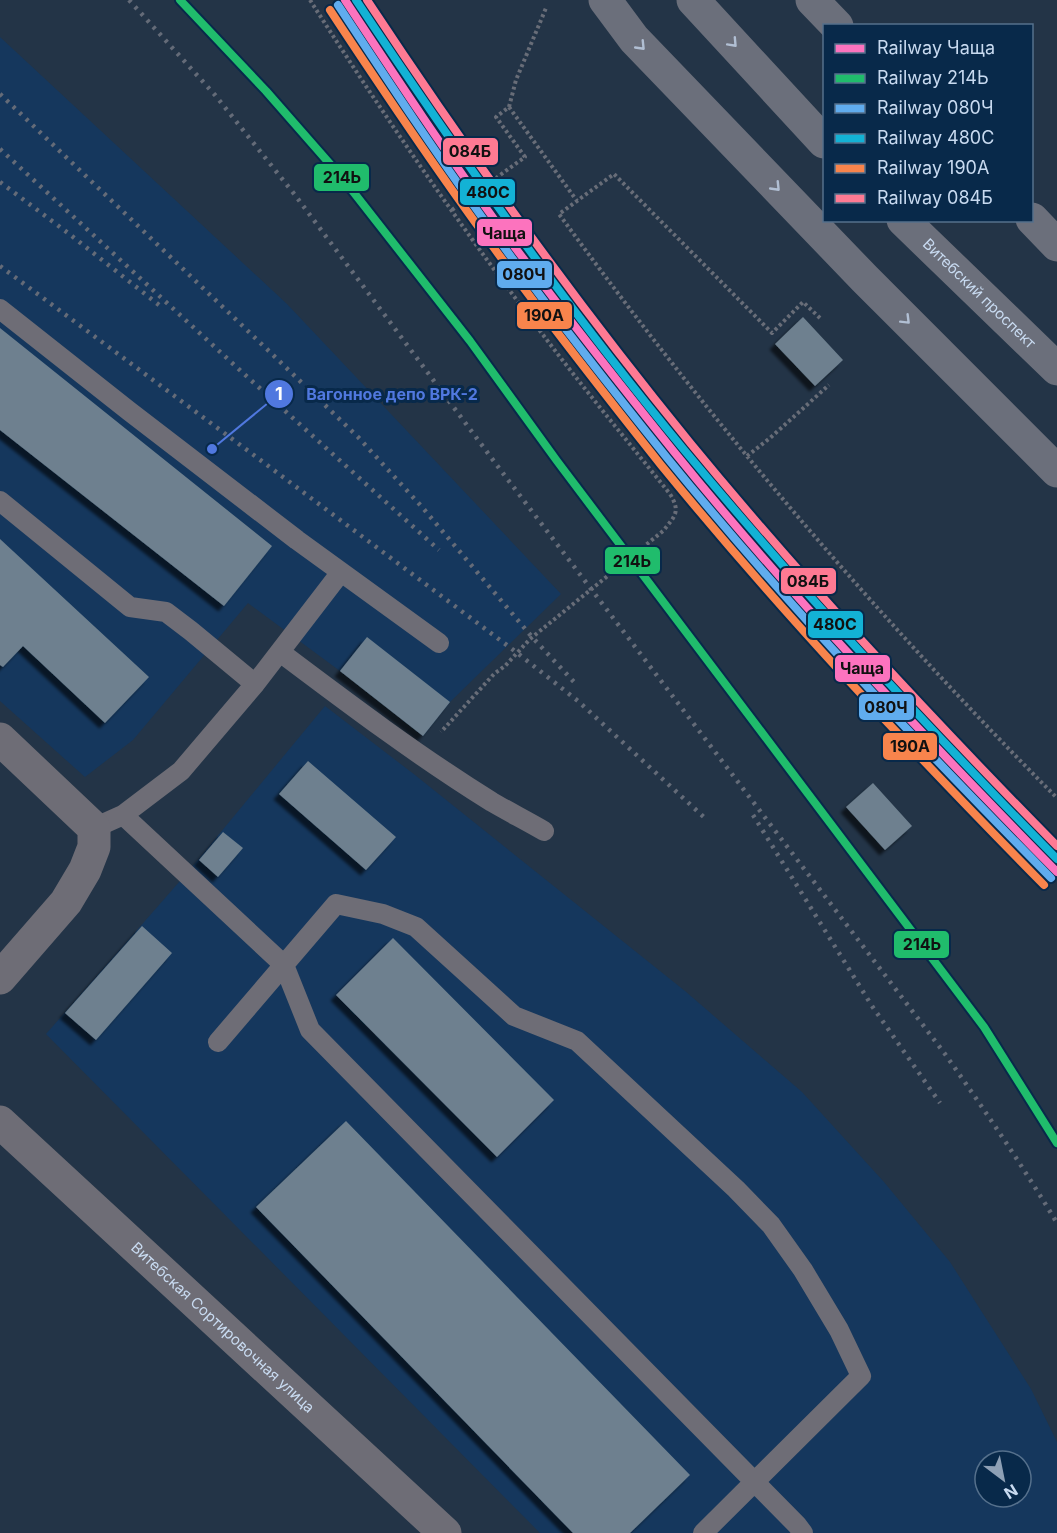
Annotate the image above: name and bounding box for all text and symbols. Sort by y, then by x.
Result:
legend [823,24,1033,222]
one-way arrow [726,36,737,47]
text: Railway Чаща [877,37,995,58]
one-way arrow [634,40,645,50]
text: Railway 214Ь [877,67,989,88]
text: Railway 080Ч [877,97,994,118]
text: Railway 480С [877,127,994,148]
line badge: 084Б [442,137,499,166]
text: 084Б [449,141,491,161]
text: Railway 190А [877,157,989,178]
line badge: 214Ь [313,163,370,192]
text: 214Ь [323,167,361,187]
line badge: 480С [459,178,516,206]
one-way arrow [769,179,780,190]
text: 480С [466,182,510,202]
text: Railway 084Б [877,187,993,208]
line badge: Чаща [476,218,533,247]
text: Чаща [482,223,526,243]
street label: Витебский проспект [919,234,1040,352]
line badge: 080Ч [496,260,553,289]
text: 080Ч [502,264,546,284]
line badge: 190А [516,301,573,330]
text: 190А [524,305,564,325]
one-way arrow [899,312,910,323]
callout: Вагонное депо ВРК-2 [264,377,490,411]
text: 1 [275,383,283,404]
text: Вагонное депо ВРК-2 [306,384,478,404]
line badge: 214Ь [604,546,661,575]
text: 214Ь [613,551,651,571]
line badge: 084Б [780,567,837,595]
text: 084Б [787,571,829,591]
line badge: 480С [807,610,864,639]
text: 480С [813,614,857,634]
line badge: Чаща [834,654,891,683]
text: Чаща [840,658,884,678]
line badge: 080Ч [858,693,915,721]
text: 080Ч [864,697,908,717]
line badge: 190А [882,732,938,761]
text: 190А [890,736,930,756]
line badge: 214Ь [893,930,950,959]
text: 214Ь [903,934,941,954]
street label: Витебская Сортировочная улица [127,1238,319,1417]
north arrow [973,1449,1033,1509]
text: N [1000,1480,1021,1503]

